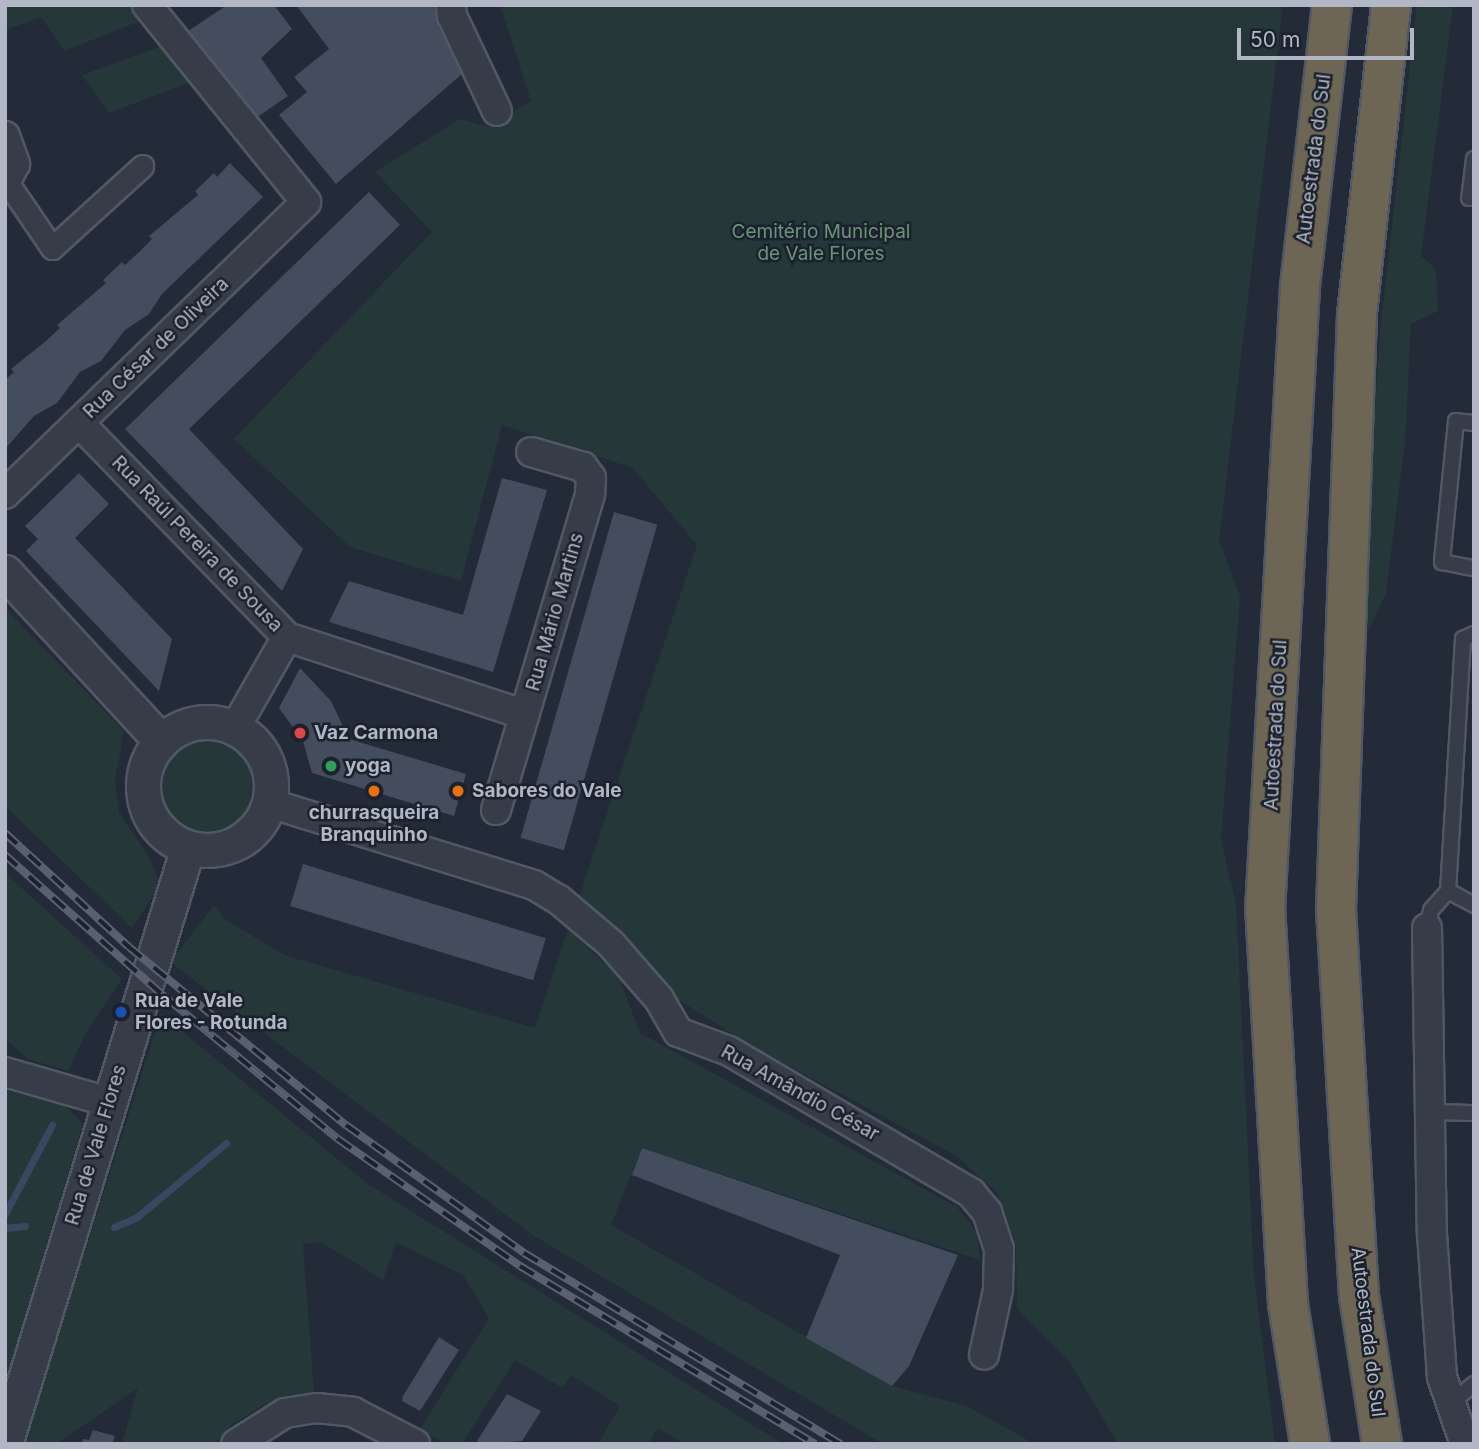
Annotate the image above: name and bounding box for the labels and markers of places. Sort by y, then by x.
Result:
place label: Vaz Carmona [314,722,438,744]
marker: Vaz Carmona [292,725,308,741]
place label: yoga [345,755,391,777]
marker: yoga [323,758,339,774]
place label: Sabores do Vale [472,780,622,802]
marker: churrasqueira Branquinho [366,783,382,799]
marker: Sabores do Vale [450,783,466,799]
place label: churrasqueira Branquinho [309,802,439,846]
place label: Rua de Vale Flores - Rotunda [135,990,288,1034]
marker: Rua de Vale Flores - Rotunda [113,1004,129,1020]

